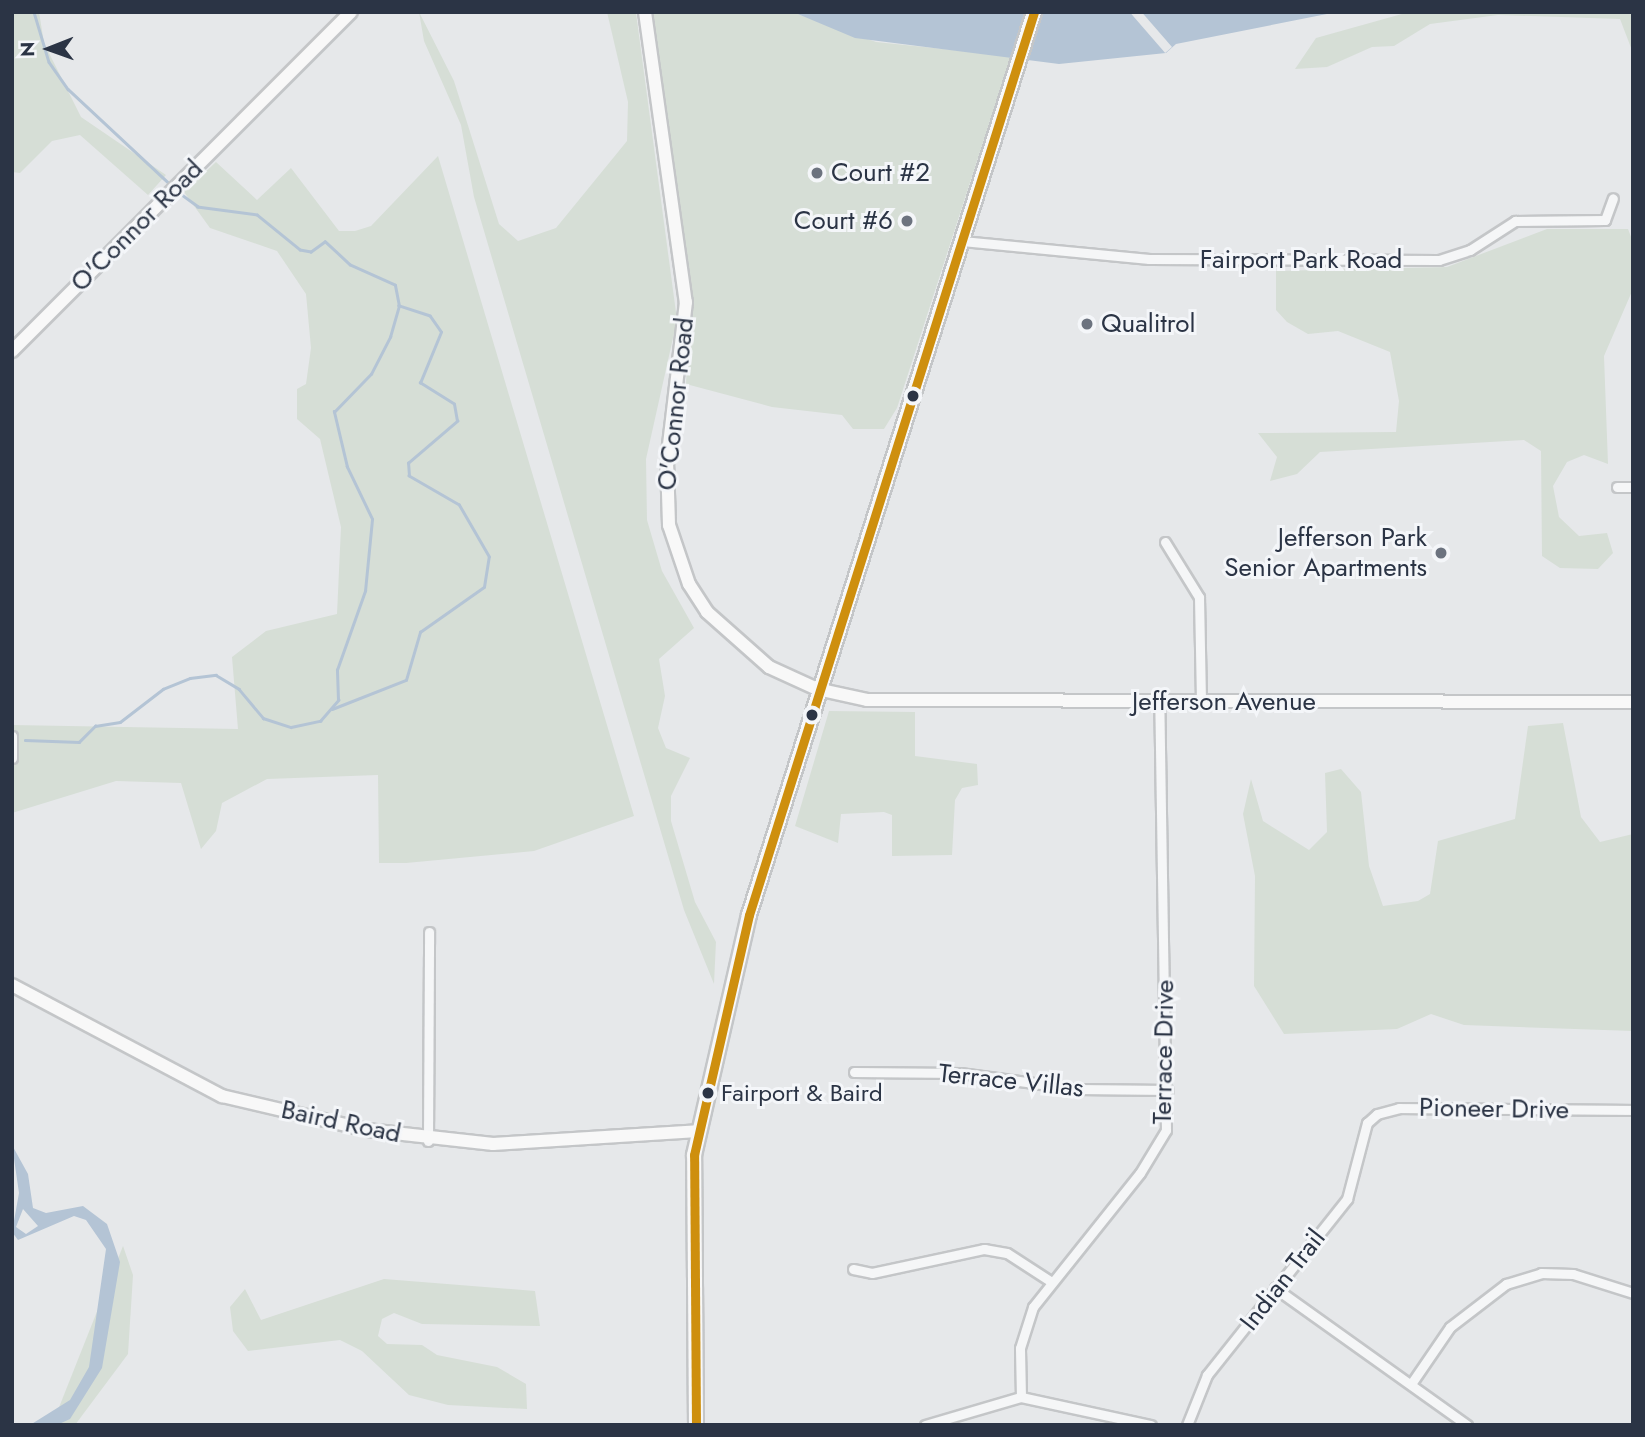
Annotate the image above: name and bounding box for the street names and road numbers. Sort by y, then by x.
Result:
street label: O'Connor Road [65,154,209,298]
street label: Fairport Park Road [1200,244,1402,276]
street label: O'Connor Road [651,316,701,492]
street label: Jefferson Avenue [1132,686,1316,718]
street label: Terrace Drive [1147,979,1181,1125]
street label: Terrace Villas [937,1058,1085,1104]
street label: Pioneer Drive [1419,1092,1569,1126]
street label: Baird Road [278,1094,404,1150]
street label: Indian Trail [1234,1223,1332,1337]

